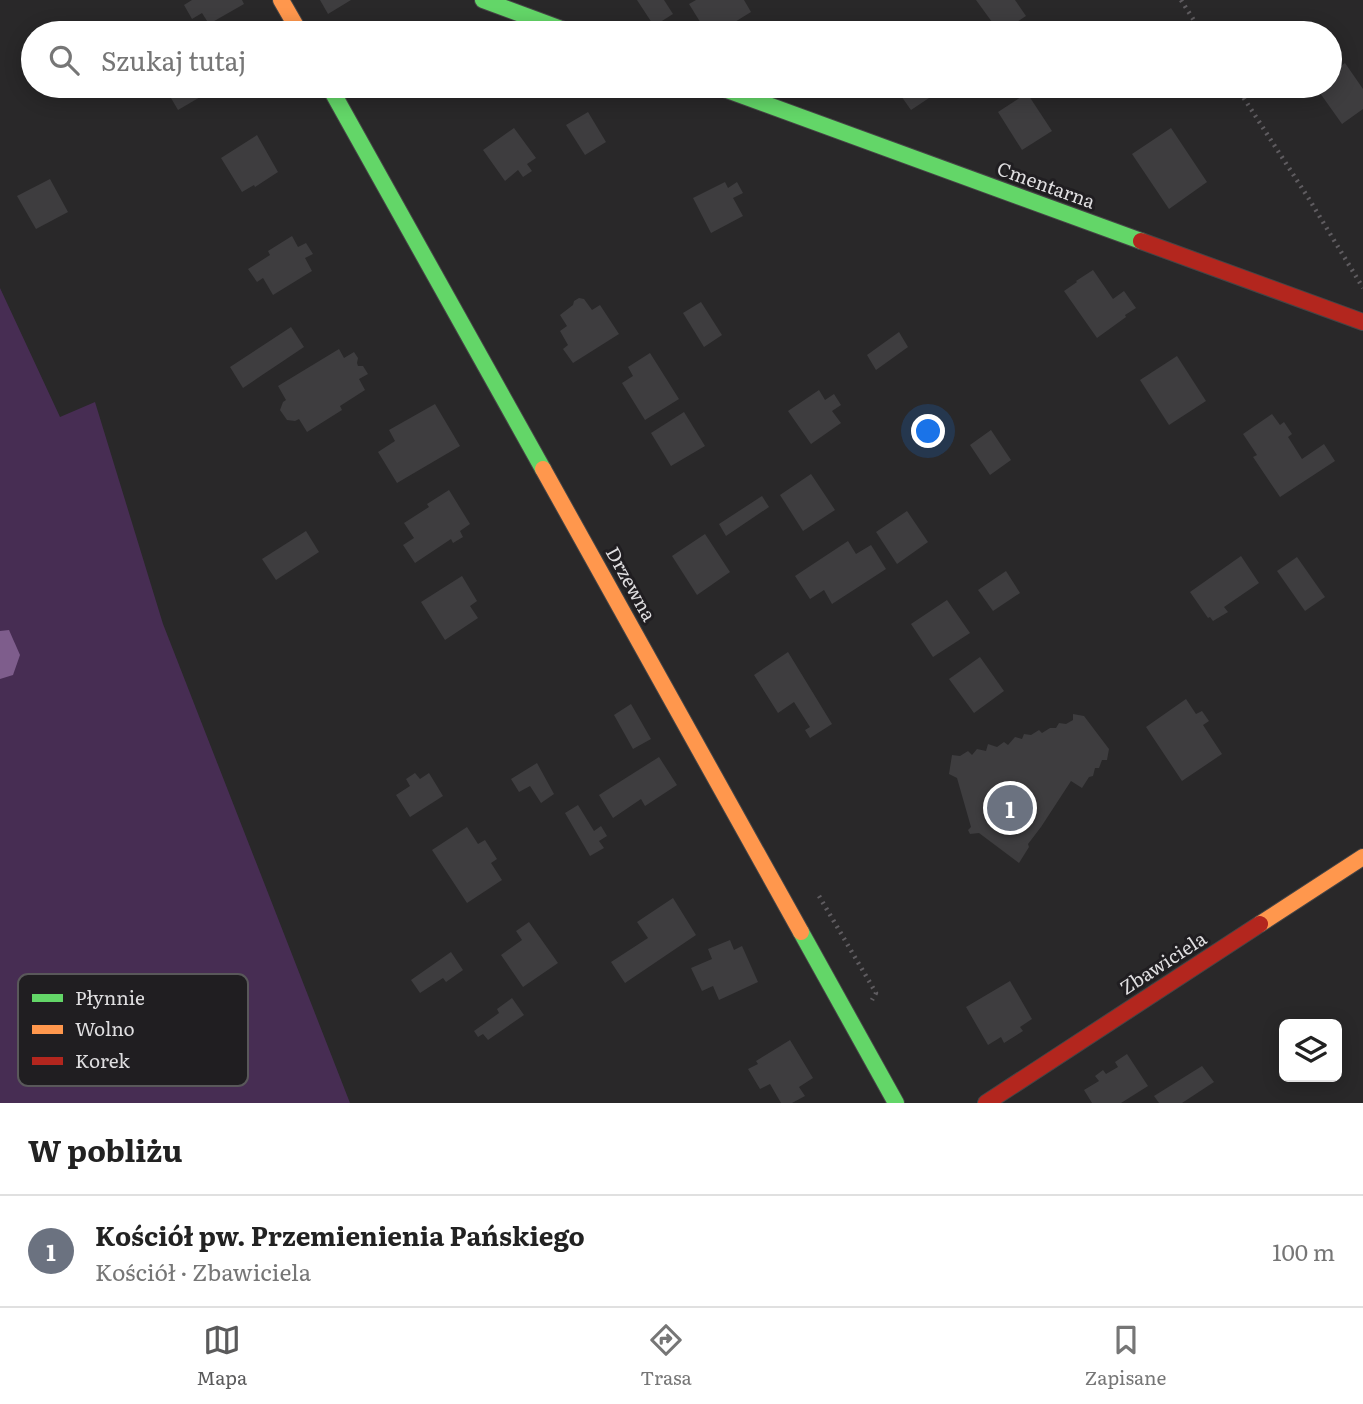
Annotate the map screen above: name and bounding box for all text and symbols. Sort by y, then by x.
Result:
search box [21,21,1342,98]
text: Szukaj tutaj [101,40,246,79]
icon: search [45,41,83,79]
street label: Cmentarna [993,153,1100,215]
your location [911,414,945,448]
street label: Drzewna [600,541,664,627]
pin: 1 [987,782,1033,834]
street label: Zbawiciela [1114,923,1212,1001]
legend [18,974,248,1086]
text: Płynnie [75,983,145,1011]
text: Wolno [75,1014,135,1042]
map controls [1279,1019,1342,1082]
button: layers [1279,1019,1342,1082]
text: Korek [75,1046,130,1074]
text: W pobliżu [28,1127,183,1171]
text: Kościół pw. Przemienienia Pańskiego [95,1215,585,1254]
text: 1 [46,1234,56,1268]
text: 100 m [1272,1234,1335,1268]
text: Kościół · Zbawiciela [95,1254,311,1288]
tab: Mapa [197,1321,247,1391]
tab: Trasa [640,1321,692,1391]
tab: Zapisane [1085,1321,1166,1391]

